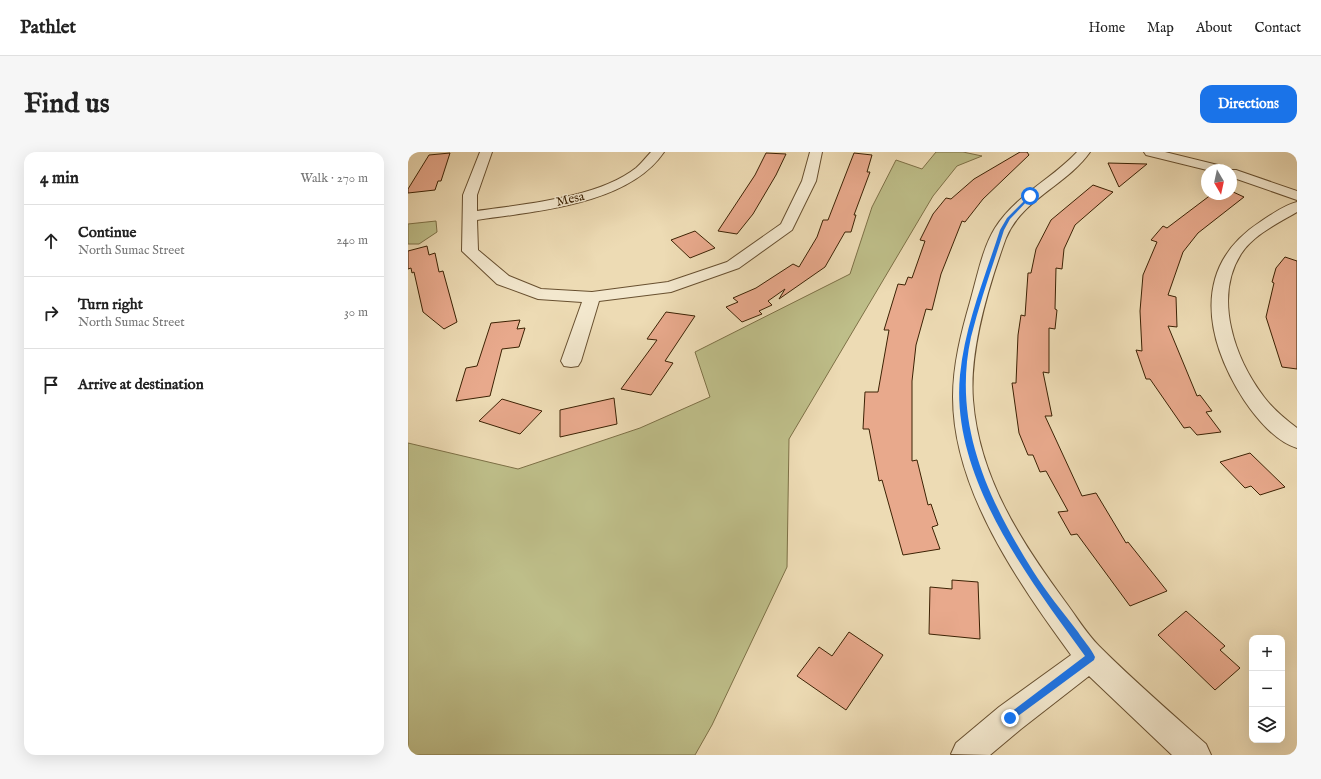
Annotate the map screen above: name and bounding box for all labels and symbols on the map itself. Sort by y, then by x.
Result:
north arrow [1201,164,1237,200]
route start [1021,187,1039,205]
street label: Mesa [555,188,586,211]
route end [1001,709,1019,727]

